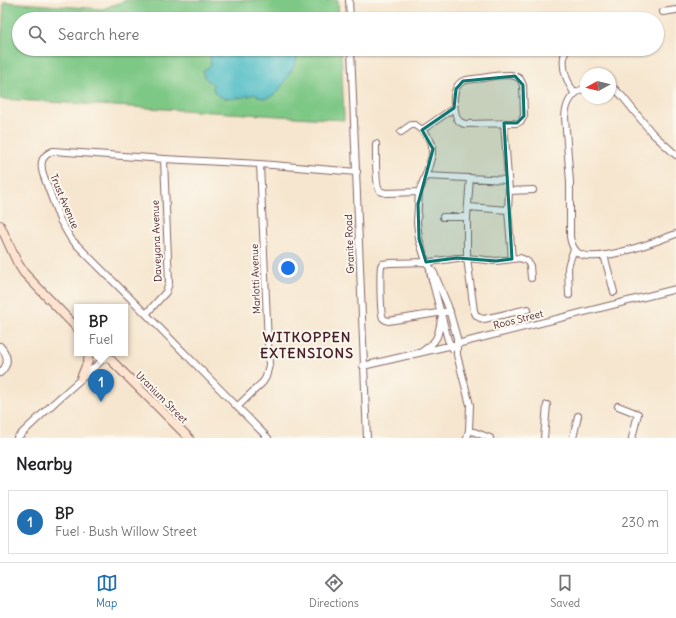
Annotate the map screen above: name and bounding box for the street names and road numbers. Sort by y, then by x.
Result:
street label: Trust Avenue [47,172,82,231]
street label: Daveyana Avenue [149,200,164,282]
street label: Granite Road [342,214,357,274]
street label: Marlotti Avenue [248,244,263,314]
street label: Roos Street [492,307,545,332]
street label: Uranium Street [133,369,191,426]

